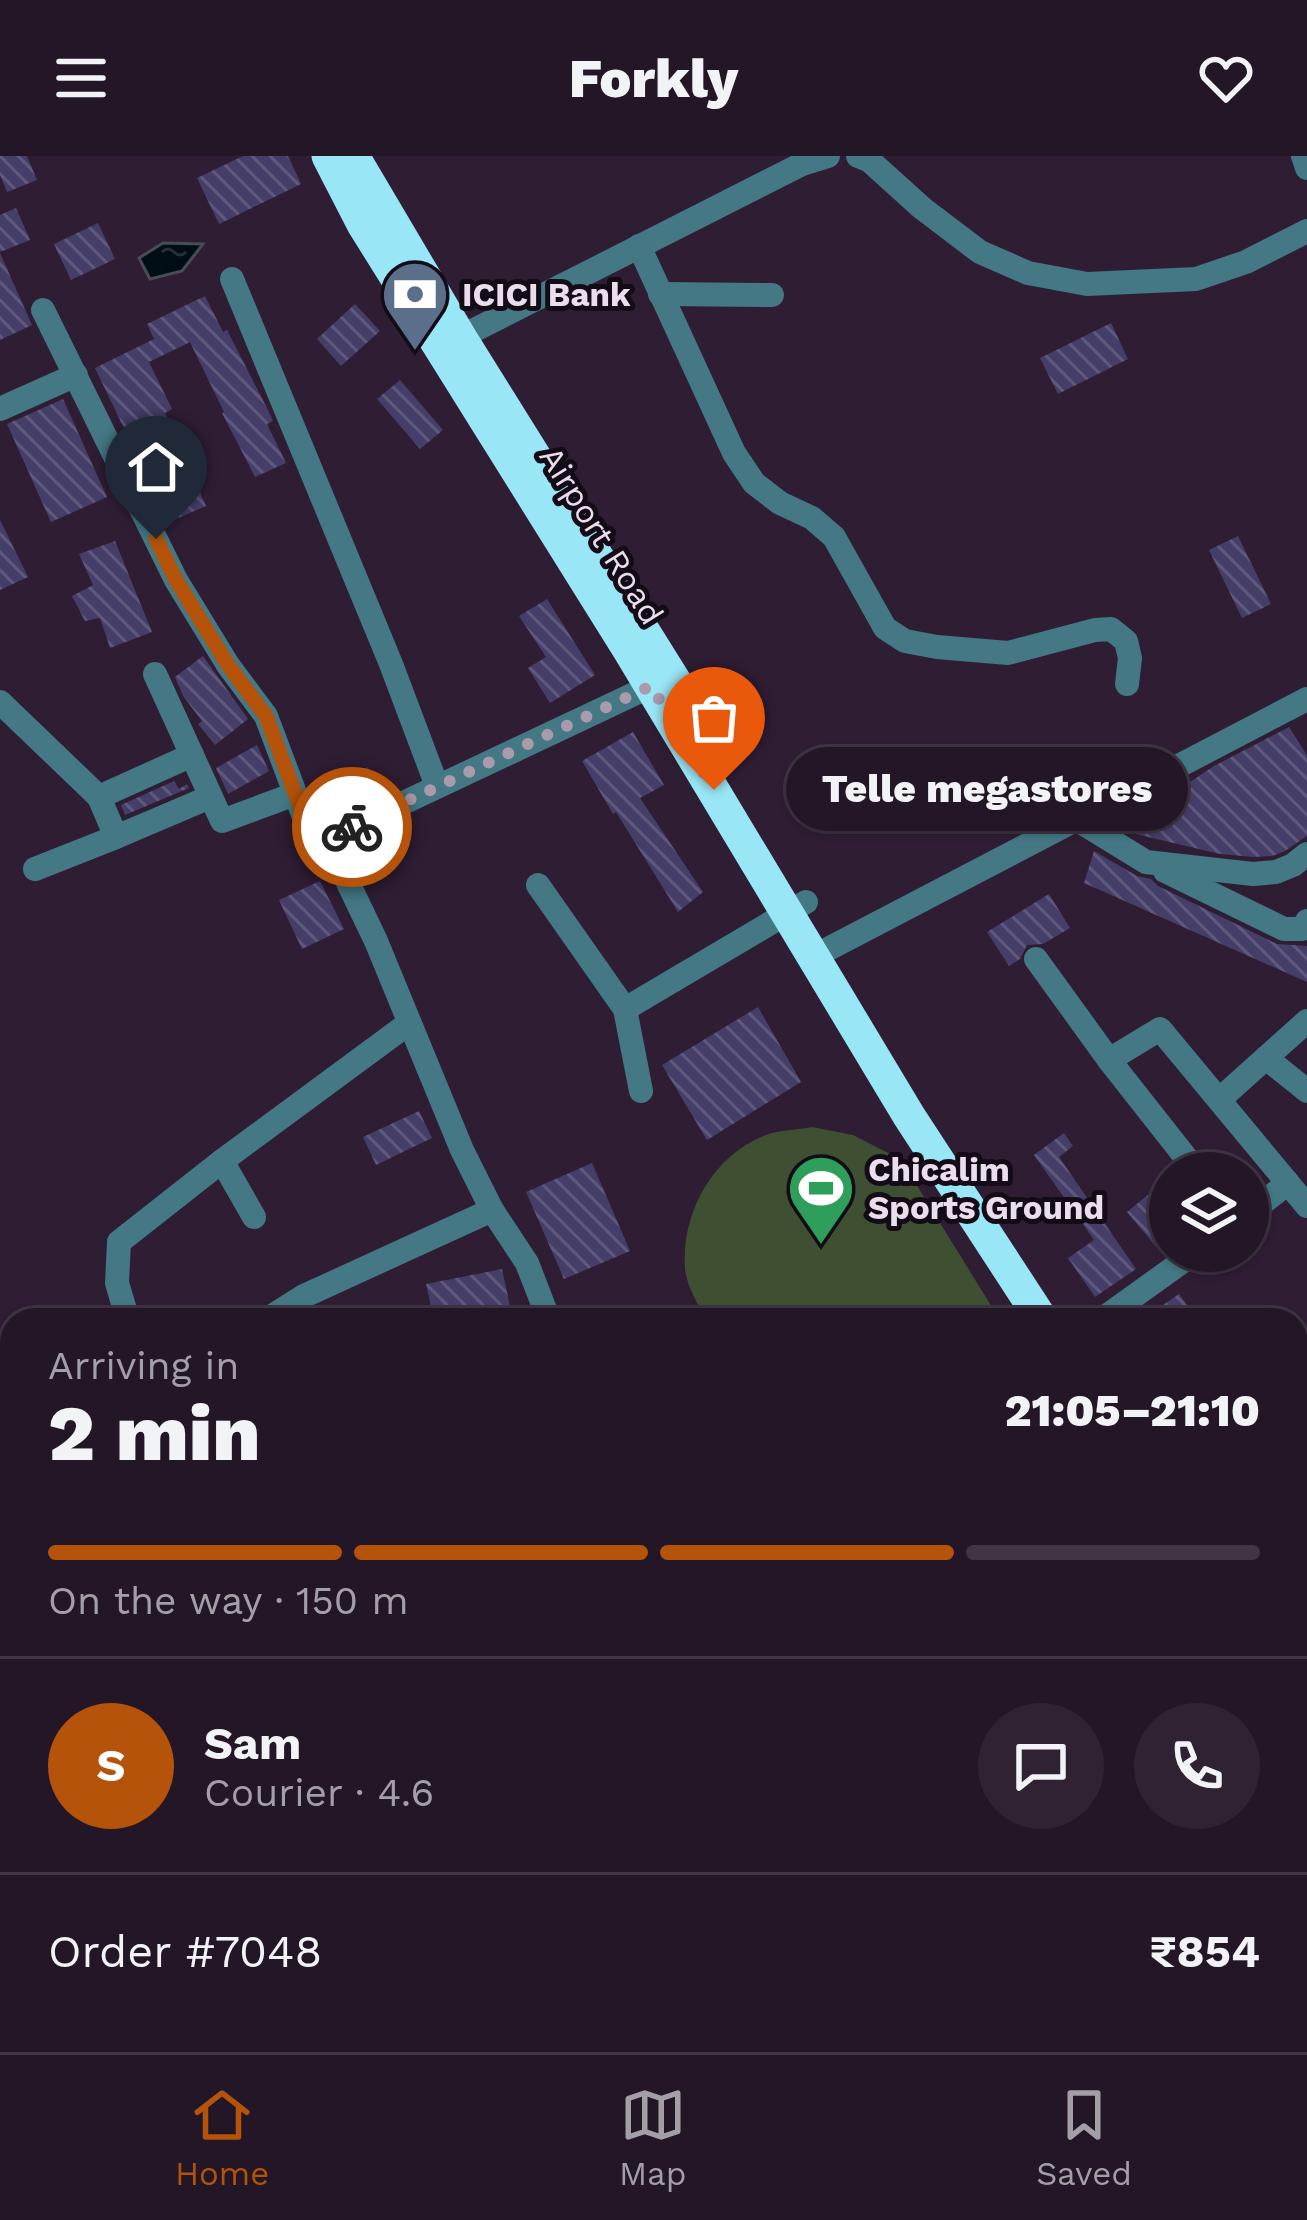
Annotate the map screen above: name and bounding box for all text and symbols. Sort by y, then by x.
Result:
icon: menu [48,45,114,111]
icon: heart [1193,45,1259,111]
text: Forkly [569,47,738,110]
bank icon: ICICI Bank [380,259,450,353]
place label: ICICI Bank [462,275,631,314]
pin [105,416,207,539]
icon: home [123,434,189,500]
street label: Airport Road [531,439,672,632]
pin [663,667,765,790]
icon: bag [681,685,747,751]
callout: Telle megastores [786,748,1188,832]
text: Telle megastores [822,766,1152,811]
courier [292,767,412,887]
icon: bike [319,794,385,860]
place label: Chicalim Sports Ground [868,1150,1104,1227]
map controls [1149,1152,1269,1272]
button: layers [1149,1152,1269,1272]
sports icon: Chicalim Sports Ground [786,1153,856,1247]
text: Arriving in [48,1343,239,1388]
text: 21:05–21:10 [1005,1384,1260,1437]
text: 2 min [48,1387,261,1479]
text: On the way · 150 m [48,1578,409,1623]
button: chat [978,1703,1104,1829]
button: phone [1134,1703,1260,1829]
text: Sam [204,1717,301,1770]
text: S [96,1739,126,1792]
text: Courier · 4.6 [204,1770,434,1815]
text: Order #7048 [48,1925,322,1978]
text: ₹854 [1149,1925,1260,1978]
tab: Home [175,2082,269,2193]
tab: Map [619,2082,686,2193]
tab: Saved [1036,2082,1132,2193]

